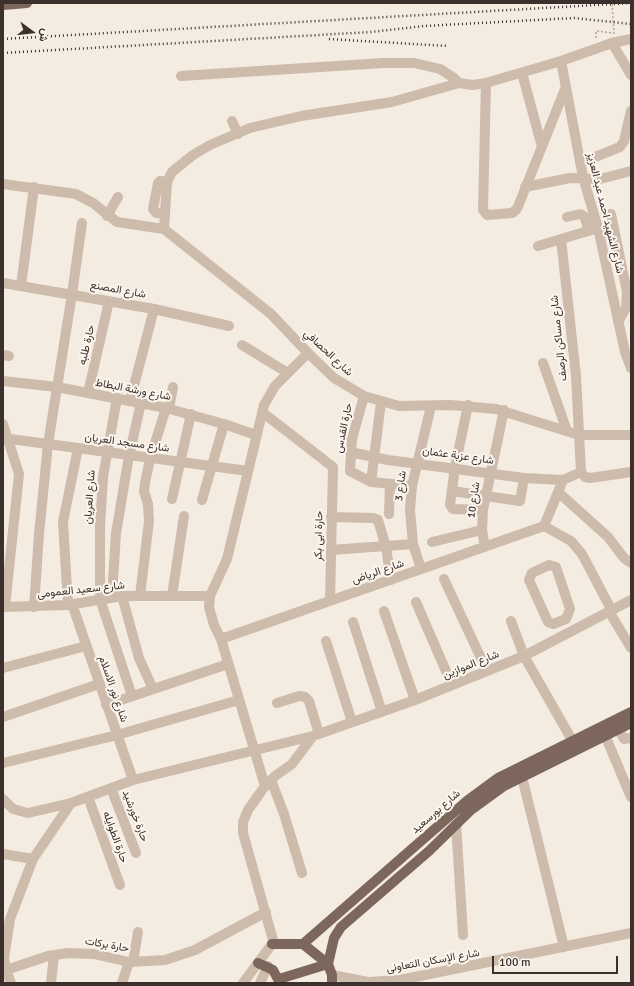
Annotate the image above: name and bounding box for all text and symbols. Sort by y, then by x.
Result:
north arrow [12,12,52,52]
text: ش [36,27,52,43]
street label: شارع الشهيد احمد عبد العزيز [584,151,626,275]
street label: شارع المصنع [89,279,147,301]
street label: شارع مساكن الرصف [548,294,570,382]
street label: حارة طلبه [76,324,98,366]
street label: شارع الحصافي [301,327,355,379]
street label: شارع ورشة البطاط [94,376,172,404]
street label: حارة القدس [332,402,356,454]
street label: شارع مسجد العريان [84,431,170,455]
street label: شارع عزبة عثمان [421,444,495,468]
street label: شارع العريان [82,469,98,525]
street label: شارع 3 [393,470,409,502]
street label: شارع 10 [465,481,483,519]
street label: حارة ابى بكر [312,511,326,561]
street label: شارع الرياض [350,557,406,587]
street label: شارع سعيد العمومى [36,579,126,601]
street label: شارع الموازين [441,648,501,682]
street label: شارع نور الاسلام [95,654,131,724]
street label: شارع بورسعيد [409,787,463,837]
street label: حارة خورشيد [119,788,151,844]
street label: حارة الطوايله [100,809,130,865]
street label: حارة بركات [84,935,130,955]
street label: شارع الإسكان التعاونى [385,946,481,976]
scale bar [494,948,620,974]
text: 100 m [499,955,531,970]

